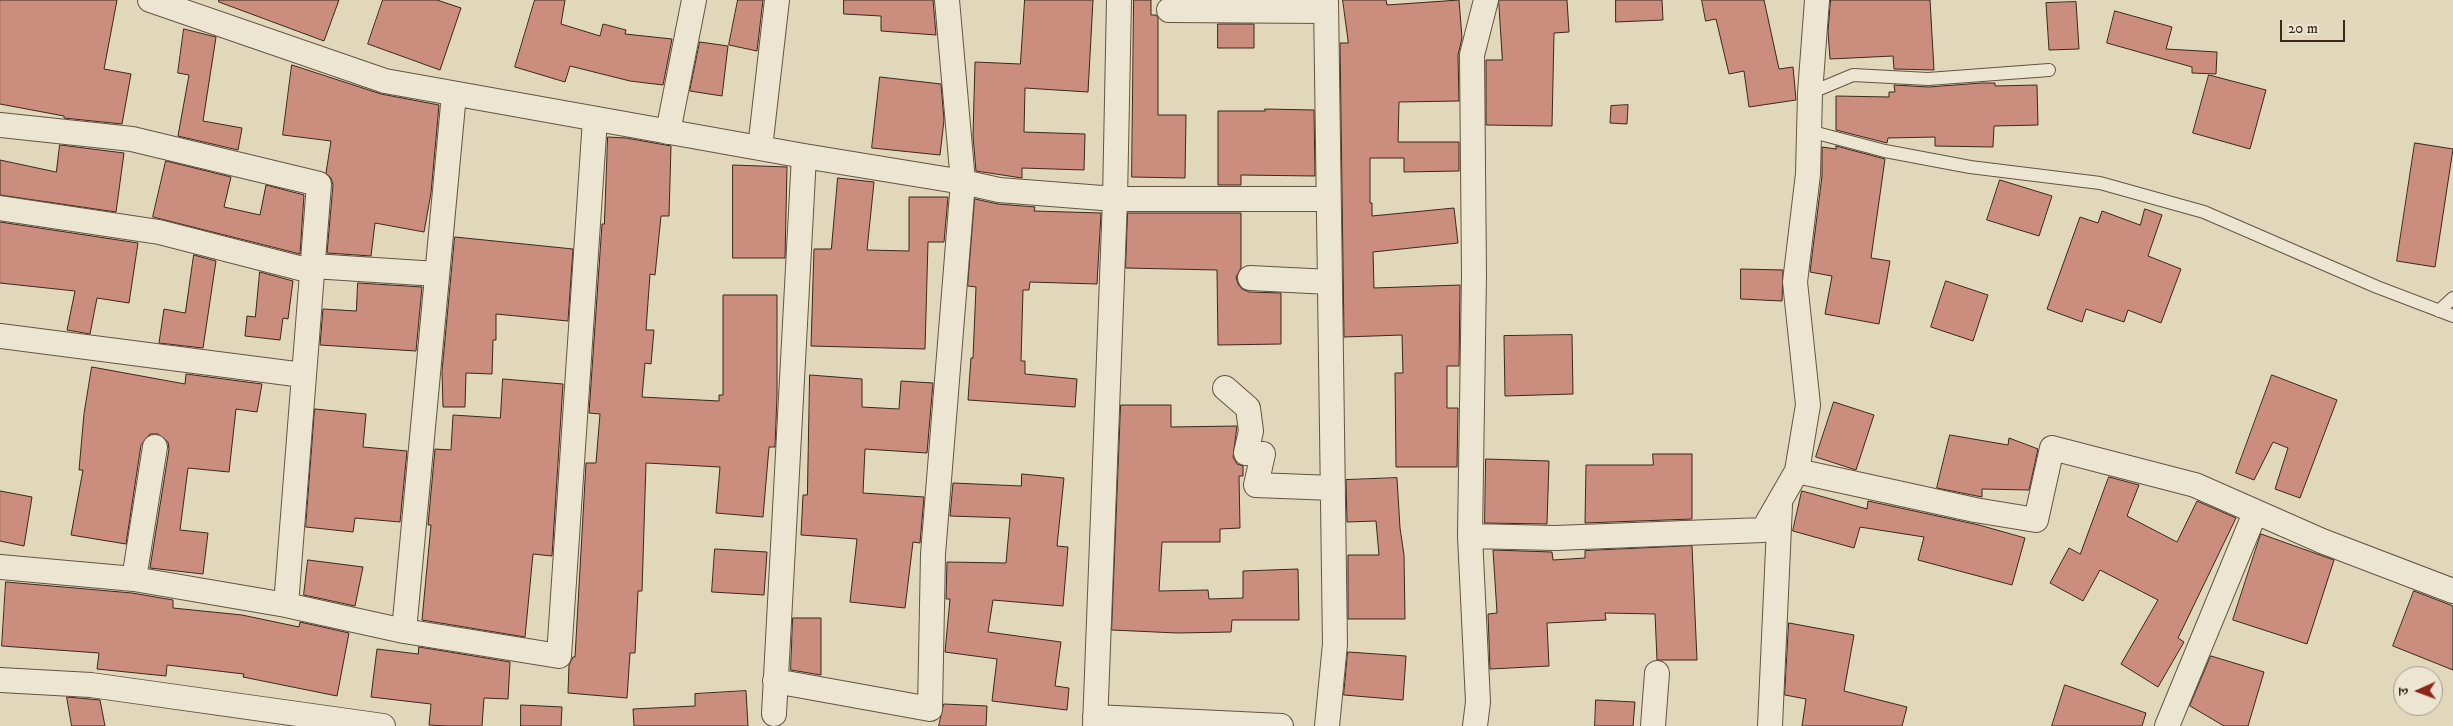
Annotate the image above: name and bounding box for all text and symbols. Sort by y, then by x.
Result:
scale bar [2283,10,2348,42]
text: 20 m [2288,19,2318,38]
north arrow [2393,666,2443,716]
text: उ [2395,688,2413,695]

